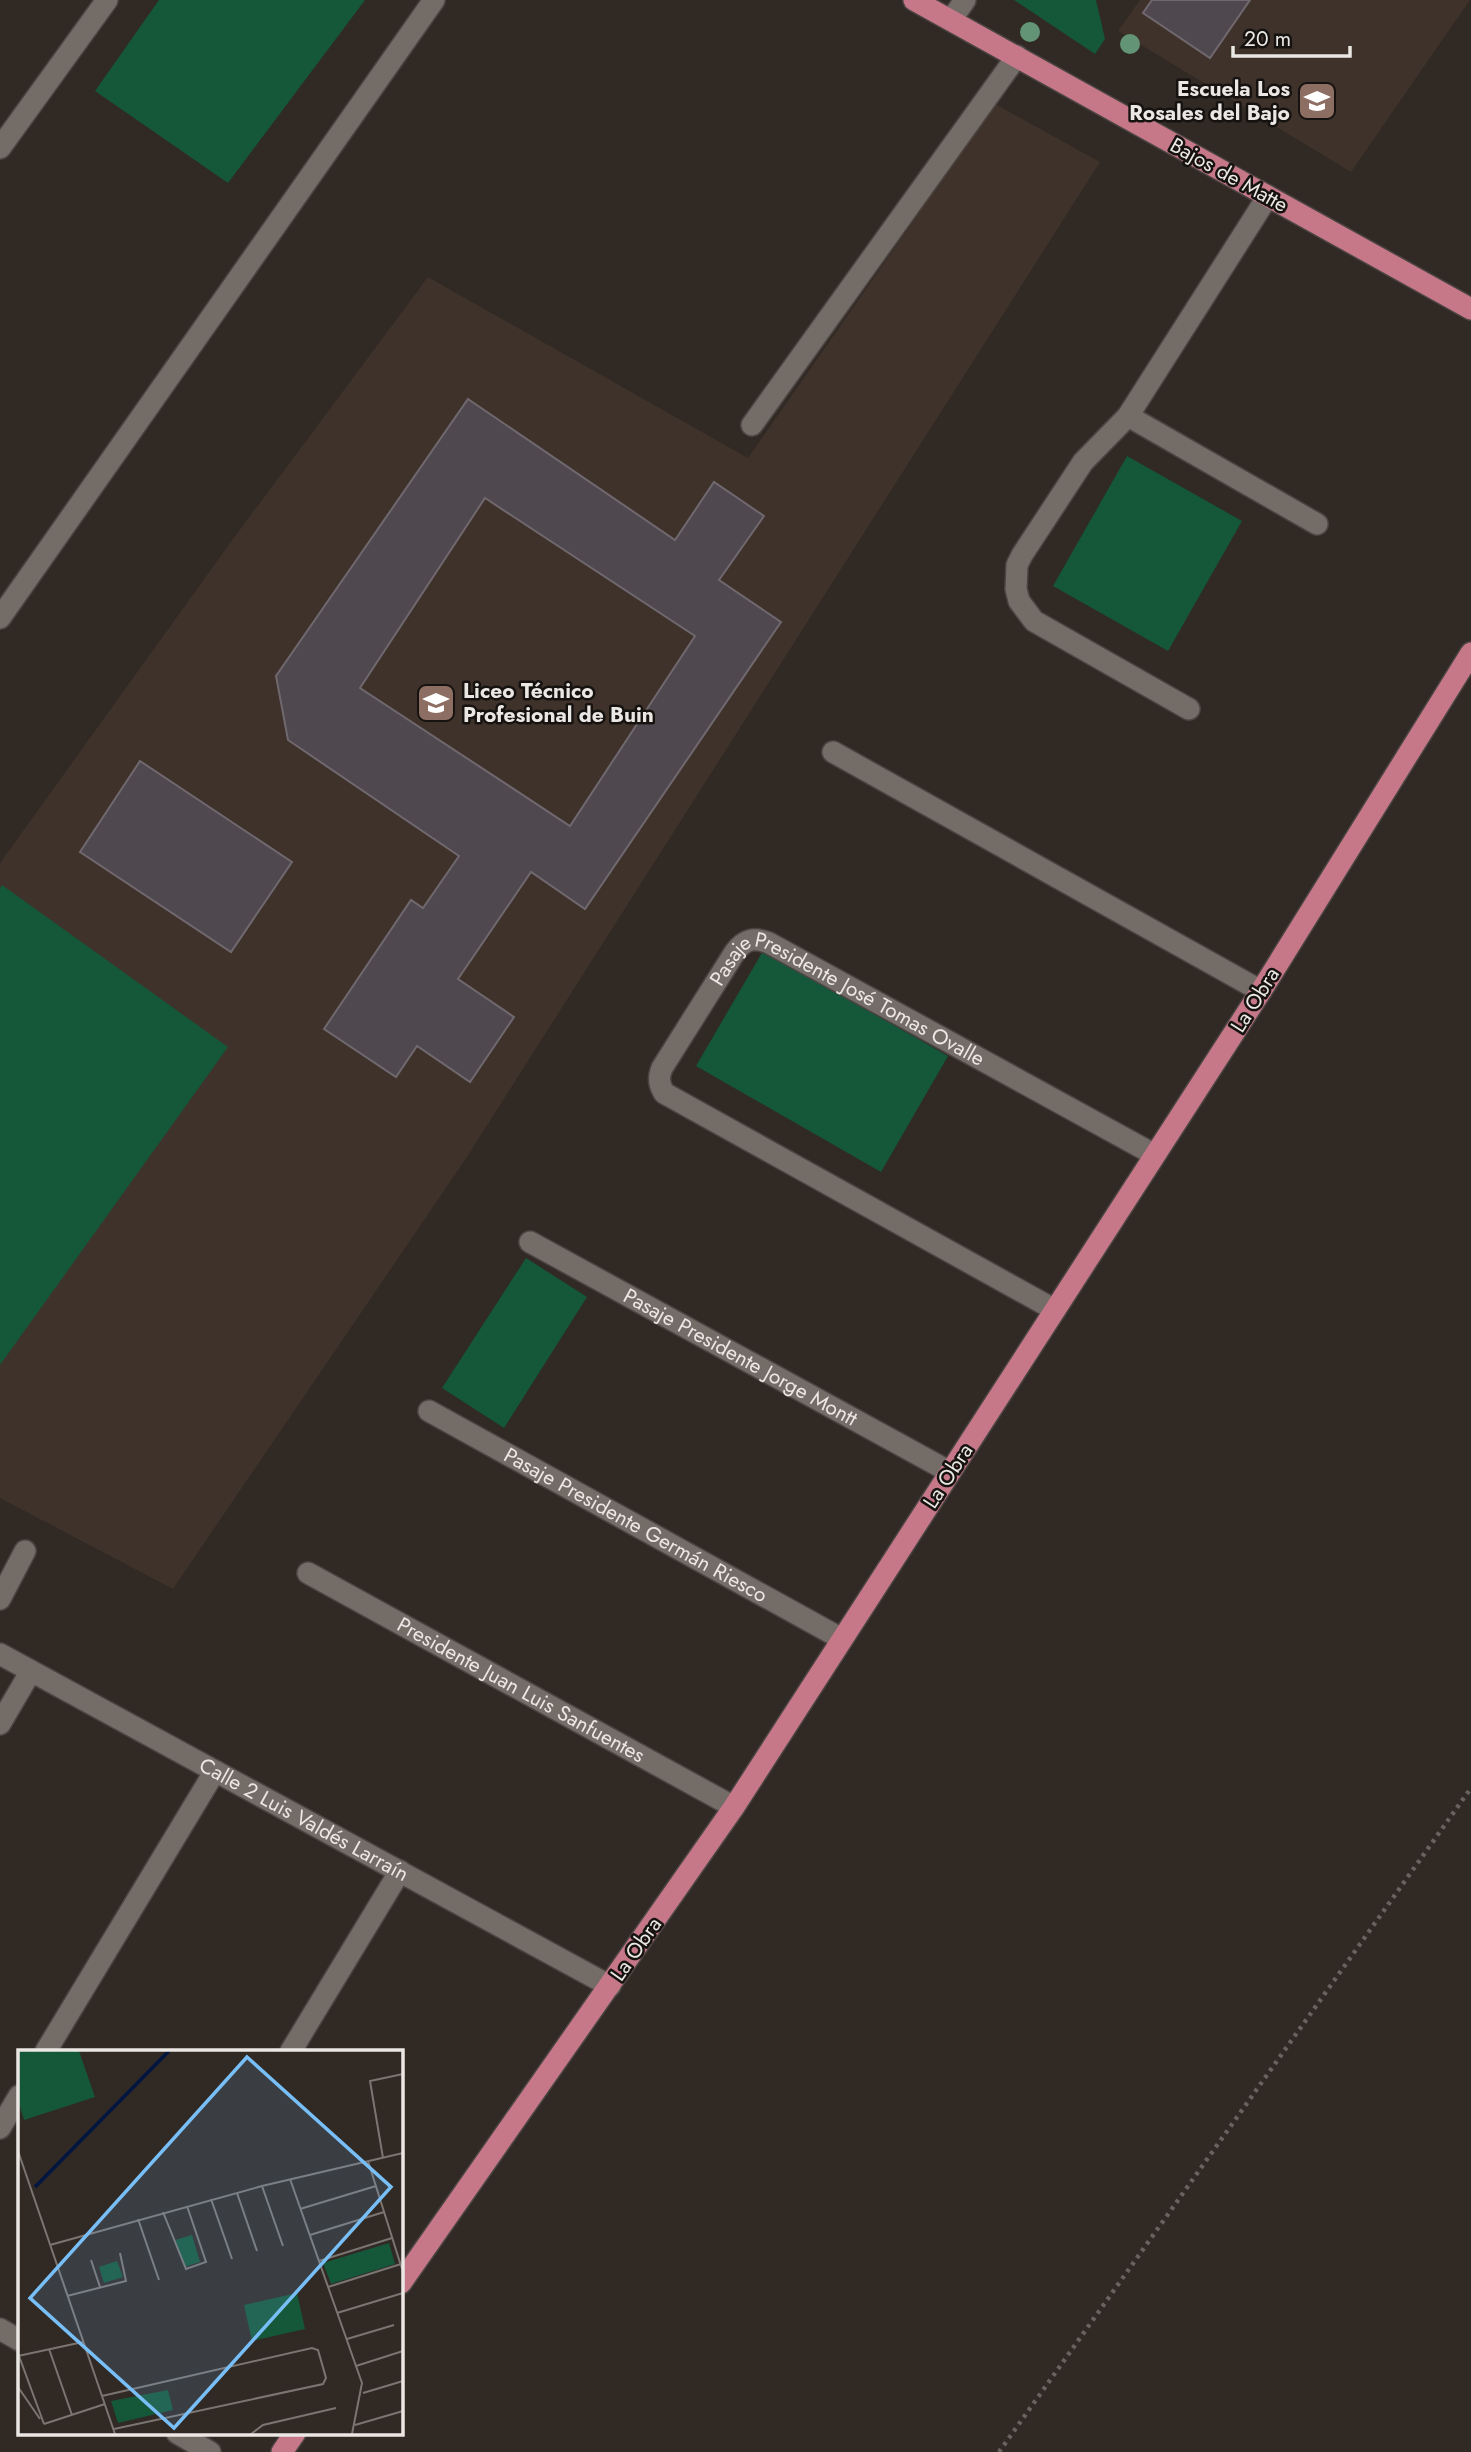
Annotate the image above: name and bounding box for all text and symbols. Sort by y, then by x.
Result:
scale bar [1233,14,1350,58]
text: 20 m [1244,24,1291,54]
place label: Escuela Los Rosales del Bajo [1129,74,1290,128]
school or university icon: Escuela Los Rosales del Bajo [1296,80,1338,122]
street label: Bajos de Matte [1165,130,1293,220]
place label: Liceo Técnico Profesional de Buin [463,676,654,730]
school or university icon: Liceo Técnico Profesional de Buin [415,682,457,724]
street label: Pasaje Presidente José Tomas Ovalle [702,925,990,1074]
street label: La Obra [1223,962,1287,1038]
street label: Pasaje Presidente Jorge Montt [618,1281,863,1434]
street label: La Obra [916,1438,980,1514]
street label: Pasaje Presidente Germán Riesco [498,1440,773,1610]
street label: Presidente Juan Luis Sanfuentes [392,1610,650,1770]
street label: Calle 2 Luis Valdés Larraín [194,1750,414,1889]
street label: La Obra [603,1911,669,1987]
inset map [18,2050,402,2434]

